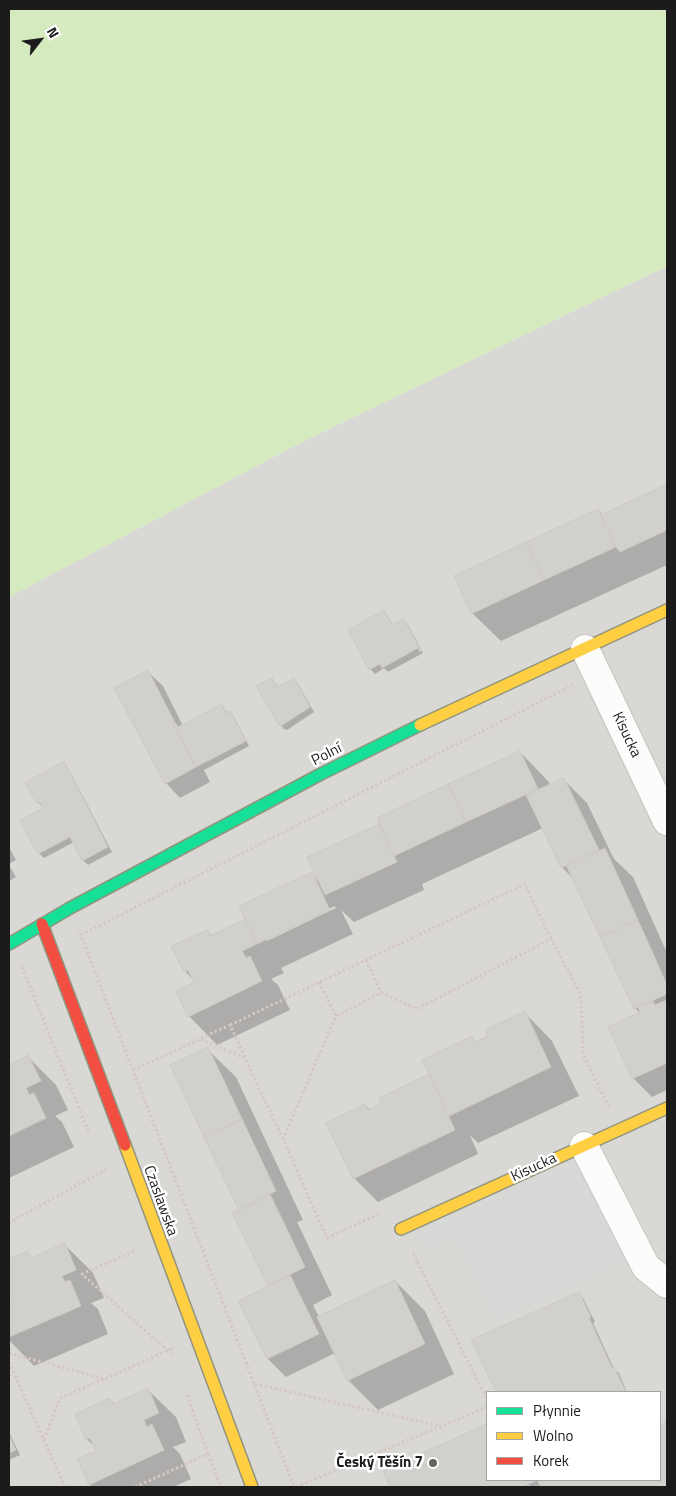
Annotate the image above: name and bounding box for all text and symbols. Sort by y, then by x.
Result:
north arrow [15,15,65,65]
text: N [42,23,65,42]
street label: Kisucka [608,709,644,761]
street label: Polní [309,740,345,770]
street label: Kisucka [508,1150,560,1186]
street label: Czaslawska [139,1163,181,1239]
legend [486,1391,661,1481]
text: Płynnie [533,1399,581,1422]
text: Wolno [533,1424,573,1447]
text: Korek [533,1449,569,1472]
place label: Český Těšín 7 [336,1454,423,1472]
marker: Český Těšín 7 [427,1457,439,1469]

